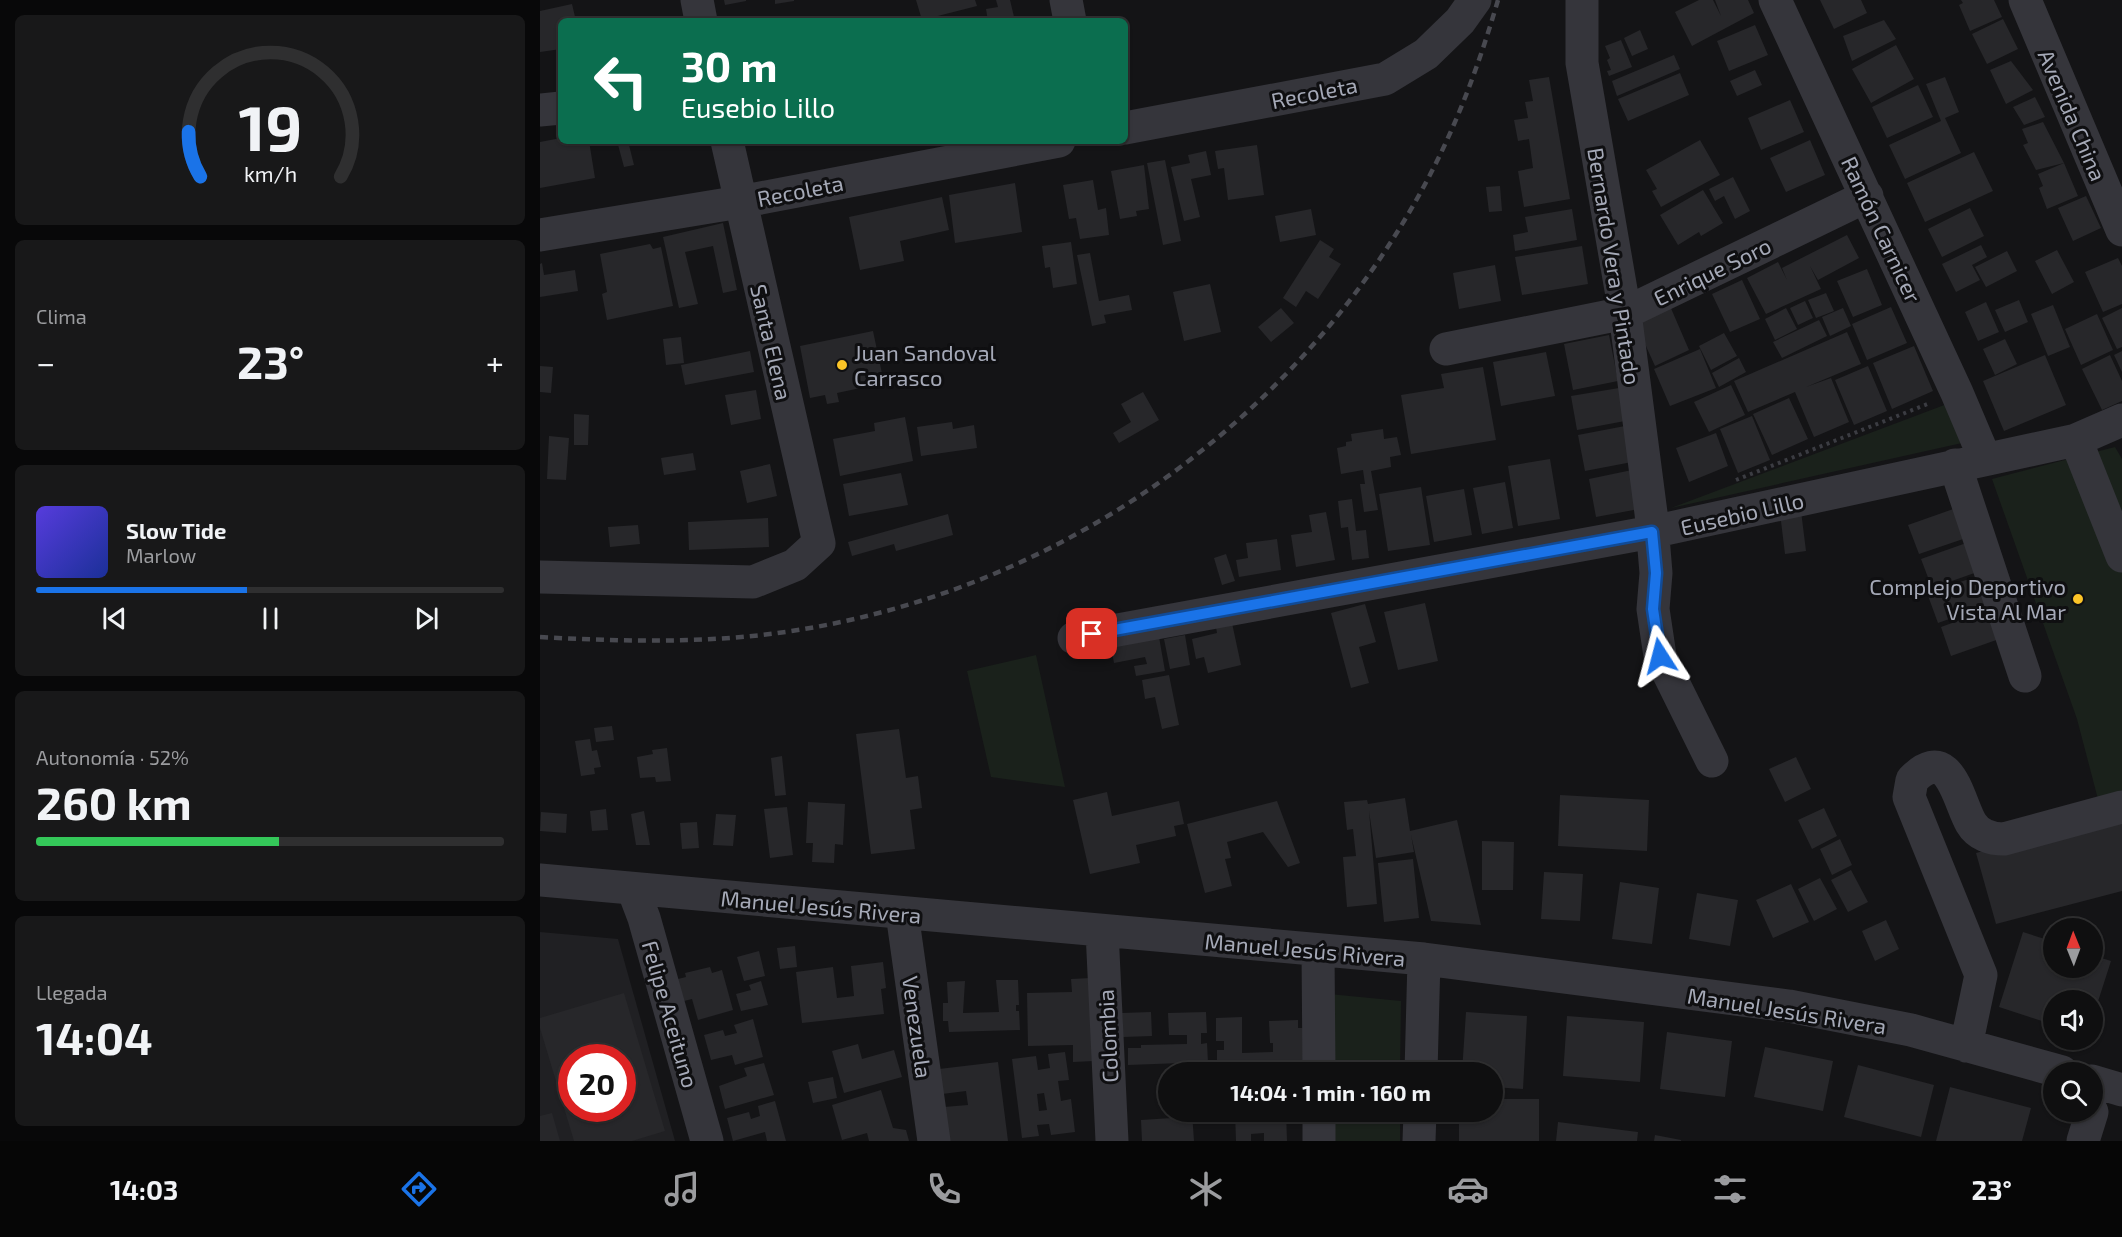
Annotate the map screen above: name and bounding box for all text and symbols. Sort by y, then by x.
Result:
text: 30 m [681,40,777,90]
icon: left [582,42,660,120]
street label: Avenida China [2034,45,2112,185]
street label: Recoleta [1269,71,1359,113]
text: 19 [238,89,302,164]
text: Eusebio Lillo [681,91,835,123]
street label: Bernardo Vera y Pintado [1583,146,1647,386]
street label: Ramón Carnicer [1837,152,1927,306]
text: km/h [243,161,297,186]
street label: Recoleta [755,169,845,211]
street label: Enrique Soro [1649,231,1775,311]
street label: Santa Elena [746,282,798,402]
text: Clima [36,304,87,328]
text: 23° [237,334,304,388]
place label: Juan Sandoval Carrasco [854,339,997,390]
text: − [36,342,55,382]
text: + [486,342,504,382]
marker: Juan Sandoval Carrasco [835,358,849,372]
street label: Eusebio Lillo [1678,486,1806,540]
text: Slow Tide [126,517,226,543]
text: Marlow [126,543,196,567]
place label: Complejo Deportivo Vista Al Mar [1869,573,2066,624]
marker: Complejo Deportivo Vista Al Mar [2071,592,2085,606]
icon: previous [98,602,131,635]
icon: pause [254,602,287,635]
icon: next [410,602,443,635]
pin [1066,608,1117,659]
icon: arrive [1075,617,1108,650]
position arrow [1628,624,1692,688]
text: Autonomía · 52% [36,745,189,769]
text: 260 km [36,775,192,829]
street label: Manuel Jesús Rivera [720,884,922,928]
north arrow [2043,918,2103,978]
map controls [2043,918,2103,1122]
street label: Manuel Jesús Rivera [1204,927,1406,971]
street label: Felipe Aceituno [638,937,704,1091]
street label: Venezuela [898,974,938,1080]
text: Llegada [36,980,107,1004]
street label: Manuel Jesús Rivera [1686,981,1888,1039]
street label: Colombia [1092,989,1122,1083]
button: sound [2043,990,2103,1050]
text: 14:04 [36,1010,153,1064]
speed limit sign: 20 [558,1044,636,1122]
button: search [2043,1062,2103,1122]
text: 14:04 · 1 min · 160 m [1230,1079,1431,1105]
icon: directions [398,1168,440,1210]
icon: music [661,1168,703,1210]
icon: phone [923,1168,965,1210]
icon: climate [1185,1168,1227,1210]
icon: car [1447,1168,1489,1210]
icon: filters [1709,1168,1751,1210]
text: 14:03 [110,1173,178,1205]
text: 23° [1972,1173,2012,1205]

